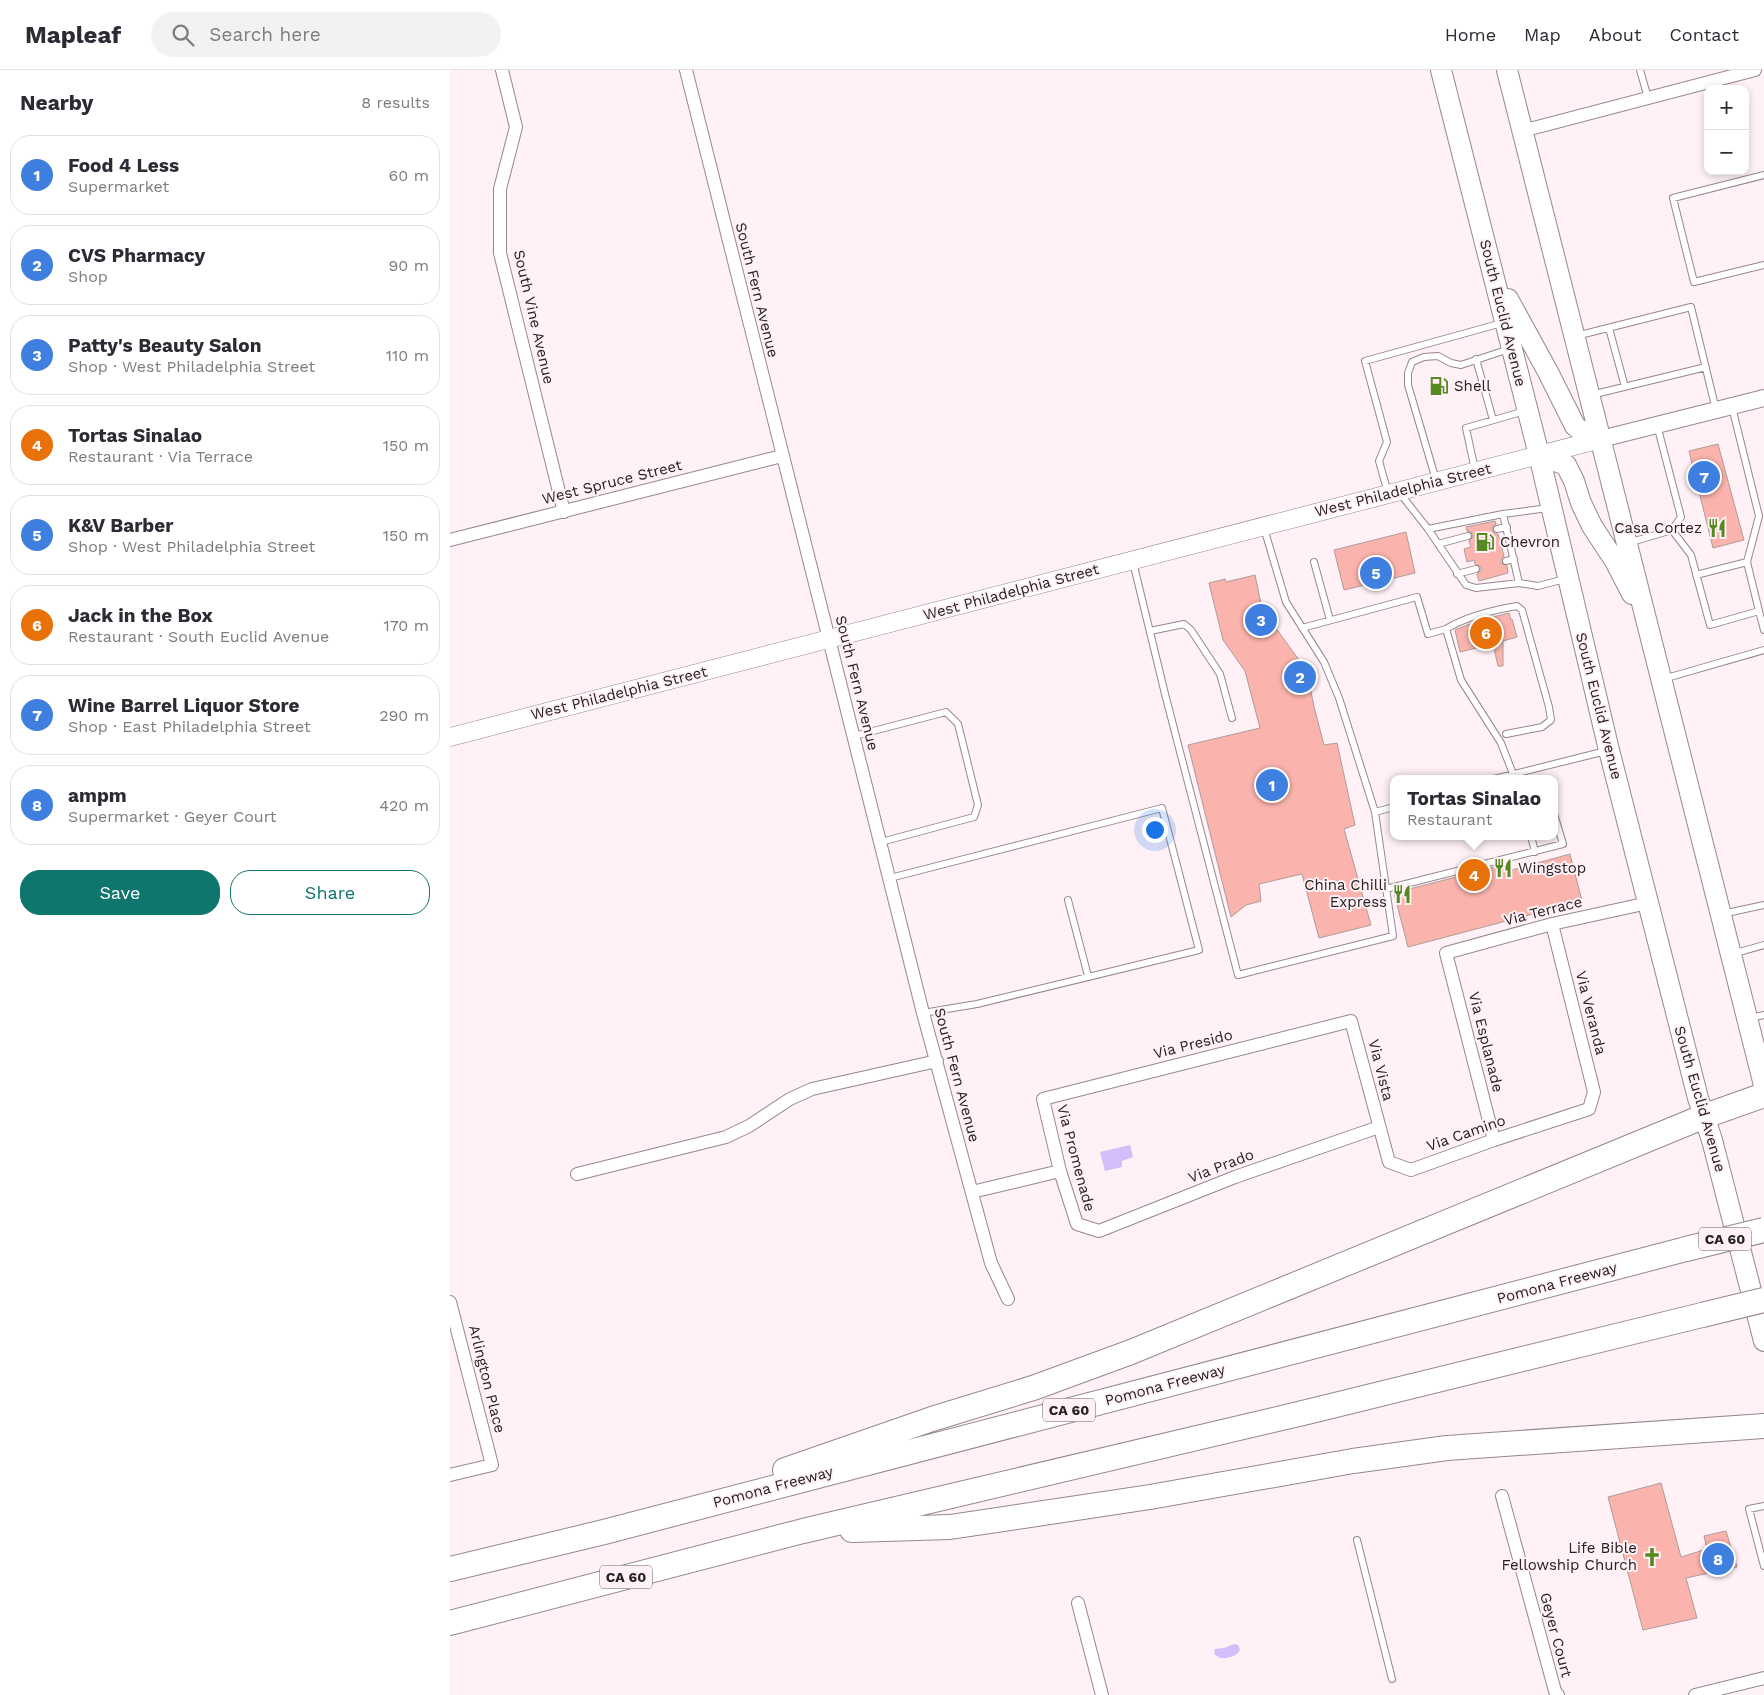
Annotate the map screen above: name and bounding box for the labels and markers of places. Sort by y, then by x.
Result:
fuel station icon: Shell [1428,375,1450,397]
place label: Shell [1454,377,1491,395]
pin: 7 [1688,458,1720,496]
restaurant icon: Casa Cortez [1706,517,1728,539]
place label: Casa Cortez [1614,519,1702,537]
fuel station icon: Chevron [1474,531,1496,553]
place label: Chevron [1500,533,1560,551]
pin: 5 [1360,554,1392,592]
pin: 3 [1245,601,1277,639]
pin: 6 [1470,614,1502,652]
pin: 2 [1284,658,1316,696]
pin: 1 [1256,766,1288,804]
pin: 4 [1458,856,1490,894]
restaurant icon: Wingstop [1492,857,1514,879]
place label: Wingstop [1518,859,1586,877]
place label: China Chilli Express [1304,876,1387,911]
restaurant icon: China Chilli Express [1391,883,1413,905]
place label: Life Bible Fellowship Church [1502,1539,1637,1574]
pin: 8 [1702,1540,1734,1578]
church icon: Life Bible Fellowship Church [1641,1546,1663,1568]

